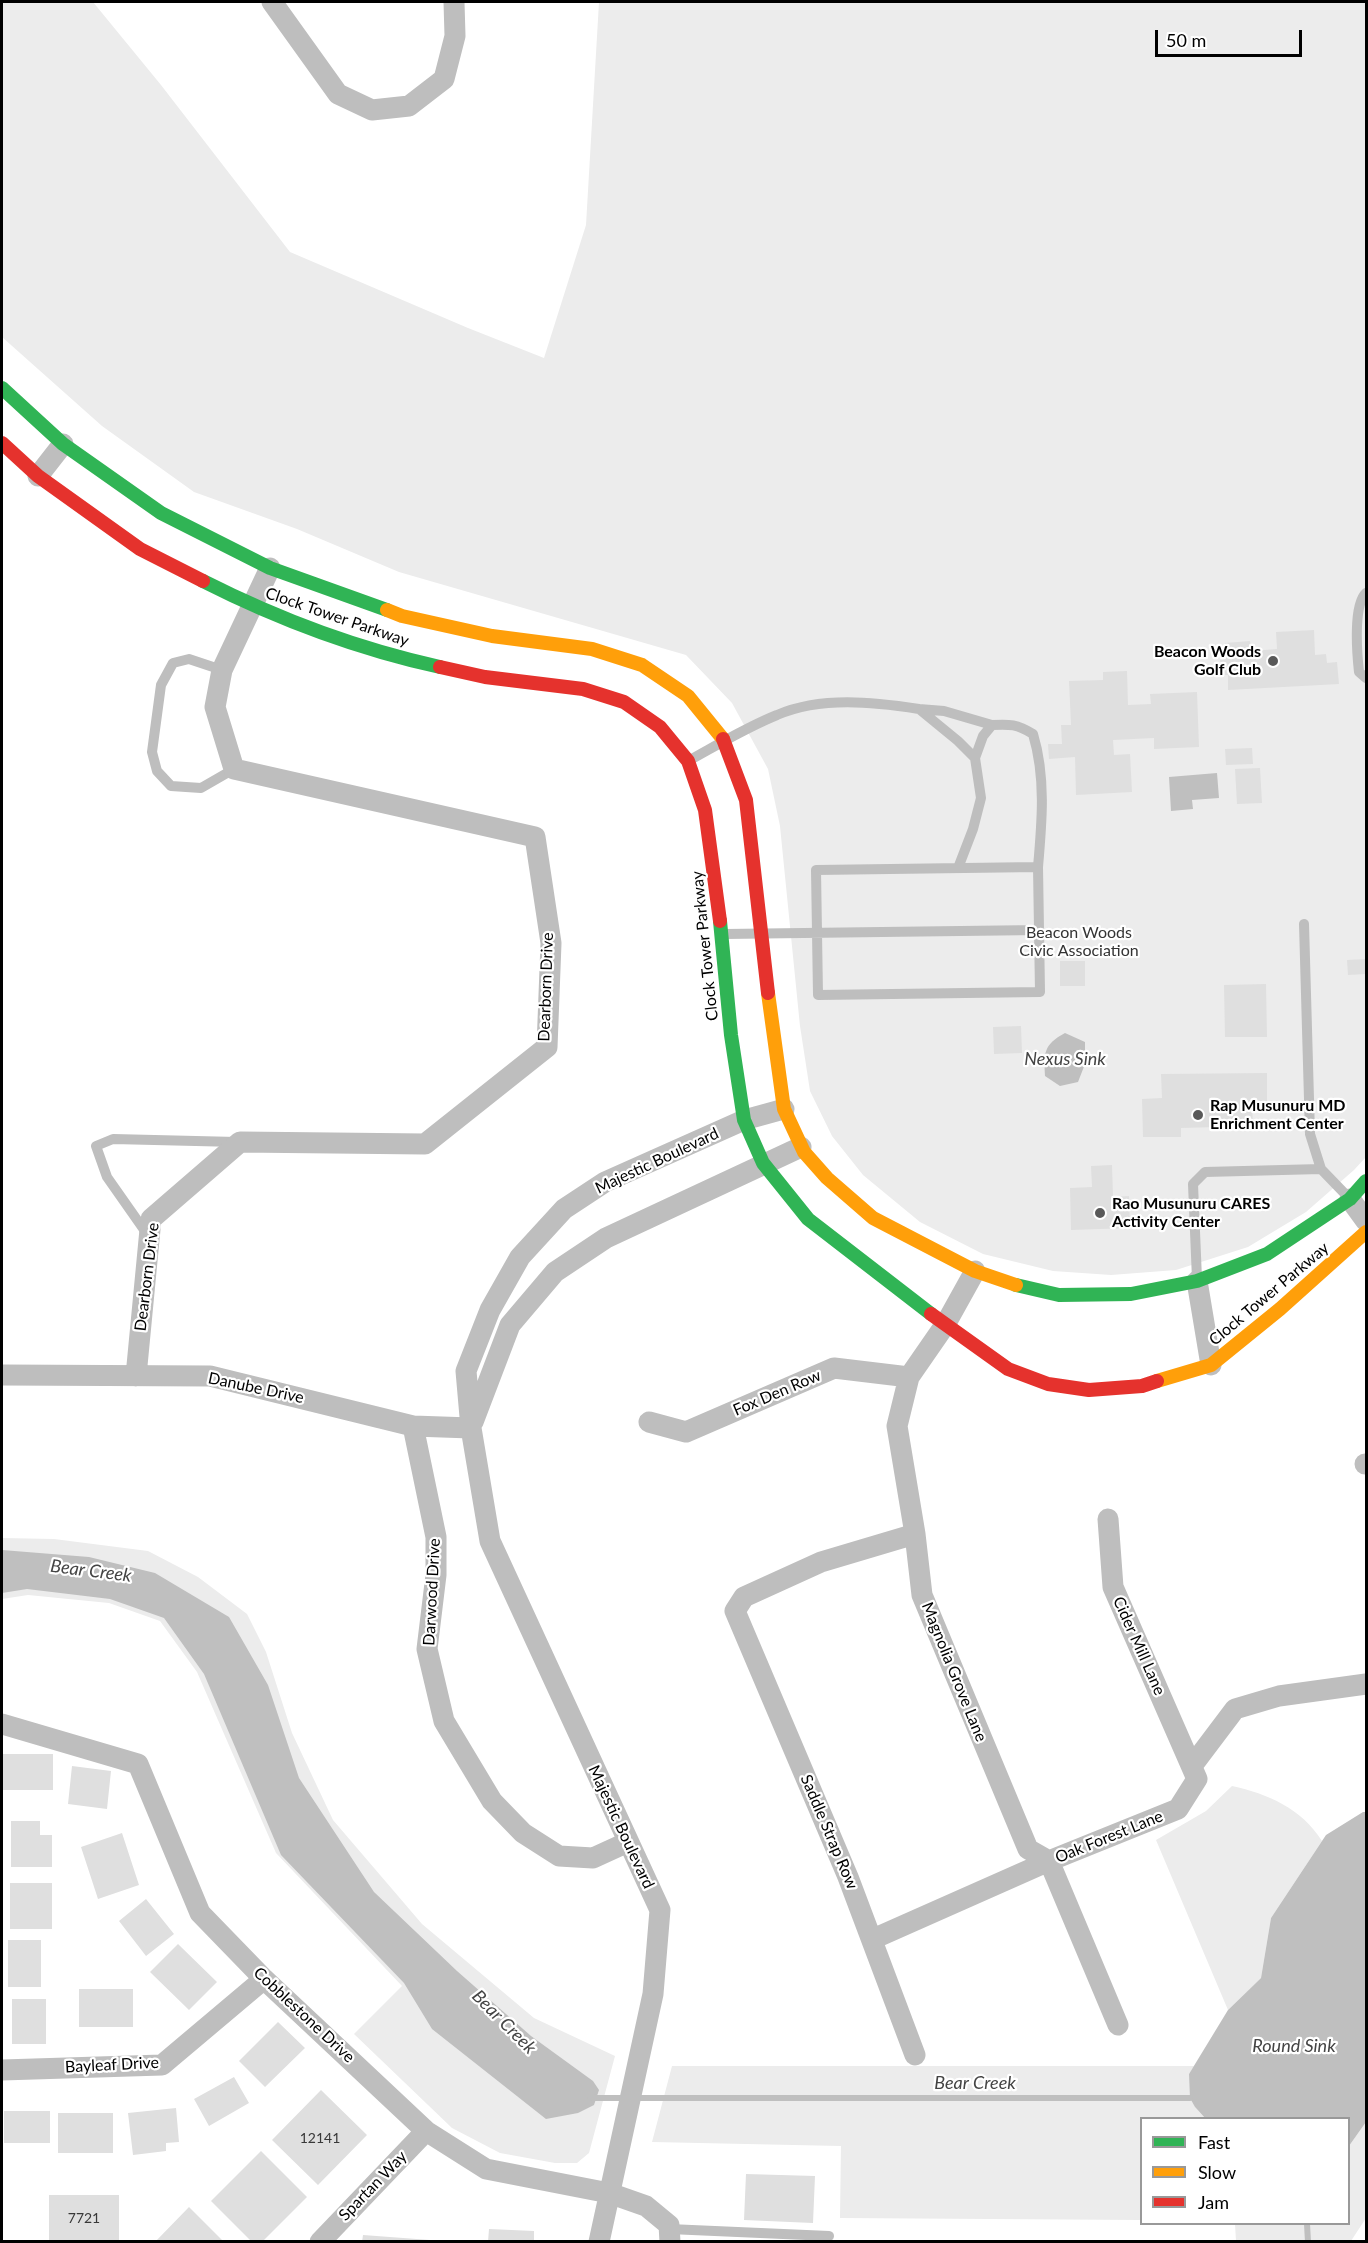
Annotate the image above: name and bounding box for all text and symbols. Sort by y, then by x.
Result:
scale bar [1158,18,1305,56]
text: 50 m [1166,29,1206,51]
street label: Clock Tower Parkway [263,583,411,651]
place label: Beacon Woods Golf Club [1154,642,1261,680]
marker: Beacon Woods Golf Club [1266,654,1280,668]
street label: Clock Tower Parkway [688,870,722,1022]
park label: Beacon Woods Civic Association [1019,923,1139,961]
street label: Dearborn Drive [534,932,558,1042]
water label: Nexus Sink [1024,1048,1106,1070]
place label: Rap Musunuru MD Enrichment Center [1210,1096,1346,1134]
marker: Rap Musunuru MD Enrichment Center [1191,1108,1205,1122]
street label: Majestic Boulevard [592,1124,722,1198]
place label: Rao Musunuru CARES Activity Center [1112,1194,1270,1232]
marker: Rao Musunuru CARES Activity Center [1093,1206,1107,1220]
street label: Dearborn Drive [131,1222,163,1332]
street label: Clock Tower Parkway [1205,1238,1333,1350]
street label: Fox Den Row [730,1366,824,1420]
street label: Danube Drive [206,1368,306,1408]
street label: Darwood Drive [420,1538,444,1646]
water label: Bear Creek [49,1555,133,1587]
street label: Cider Mill Lane [1109,1594,1169,1698]
street label: Magnolia Grove Lane [917,1600,991,1744]
street label: Majestic Boulevard [584,1762,658,1892]
street label: Saddle Strap Row [796,1772,862,1892]
street label: Oak Forest Lane [1052,1807,1166,1867]
street label: Cobblestone Drive [250,1963,358,2067]
water label: Bear Creek [468,1986,540,2058]
water label: Round Sink [1252,2035,1336,2057]
street label: Bayleaf Drive [64,2053,160,2077]
water label: Bear Creek [934,2072,1016,2094]
legend [1140,2117,1350,2225]
house number: 12141 [300,2130,340,2146]
text: Fast [1198,2131,1230,2153]
street label: Spartan Way [335,2147,411,2225]
text: Slow [1198,2161,1236,2183]
text: Jam [1198,2191,1229,2213]
house number: 7721 [68,2210,100,2226]

